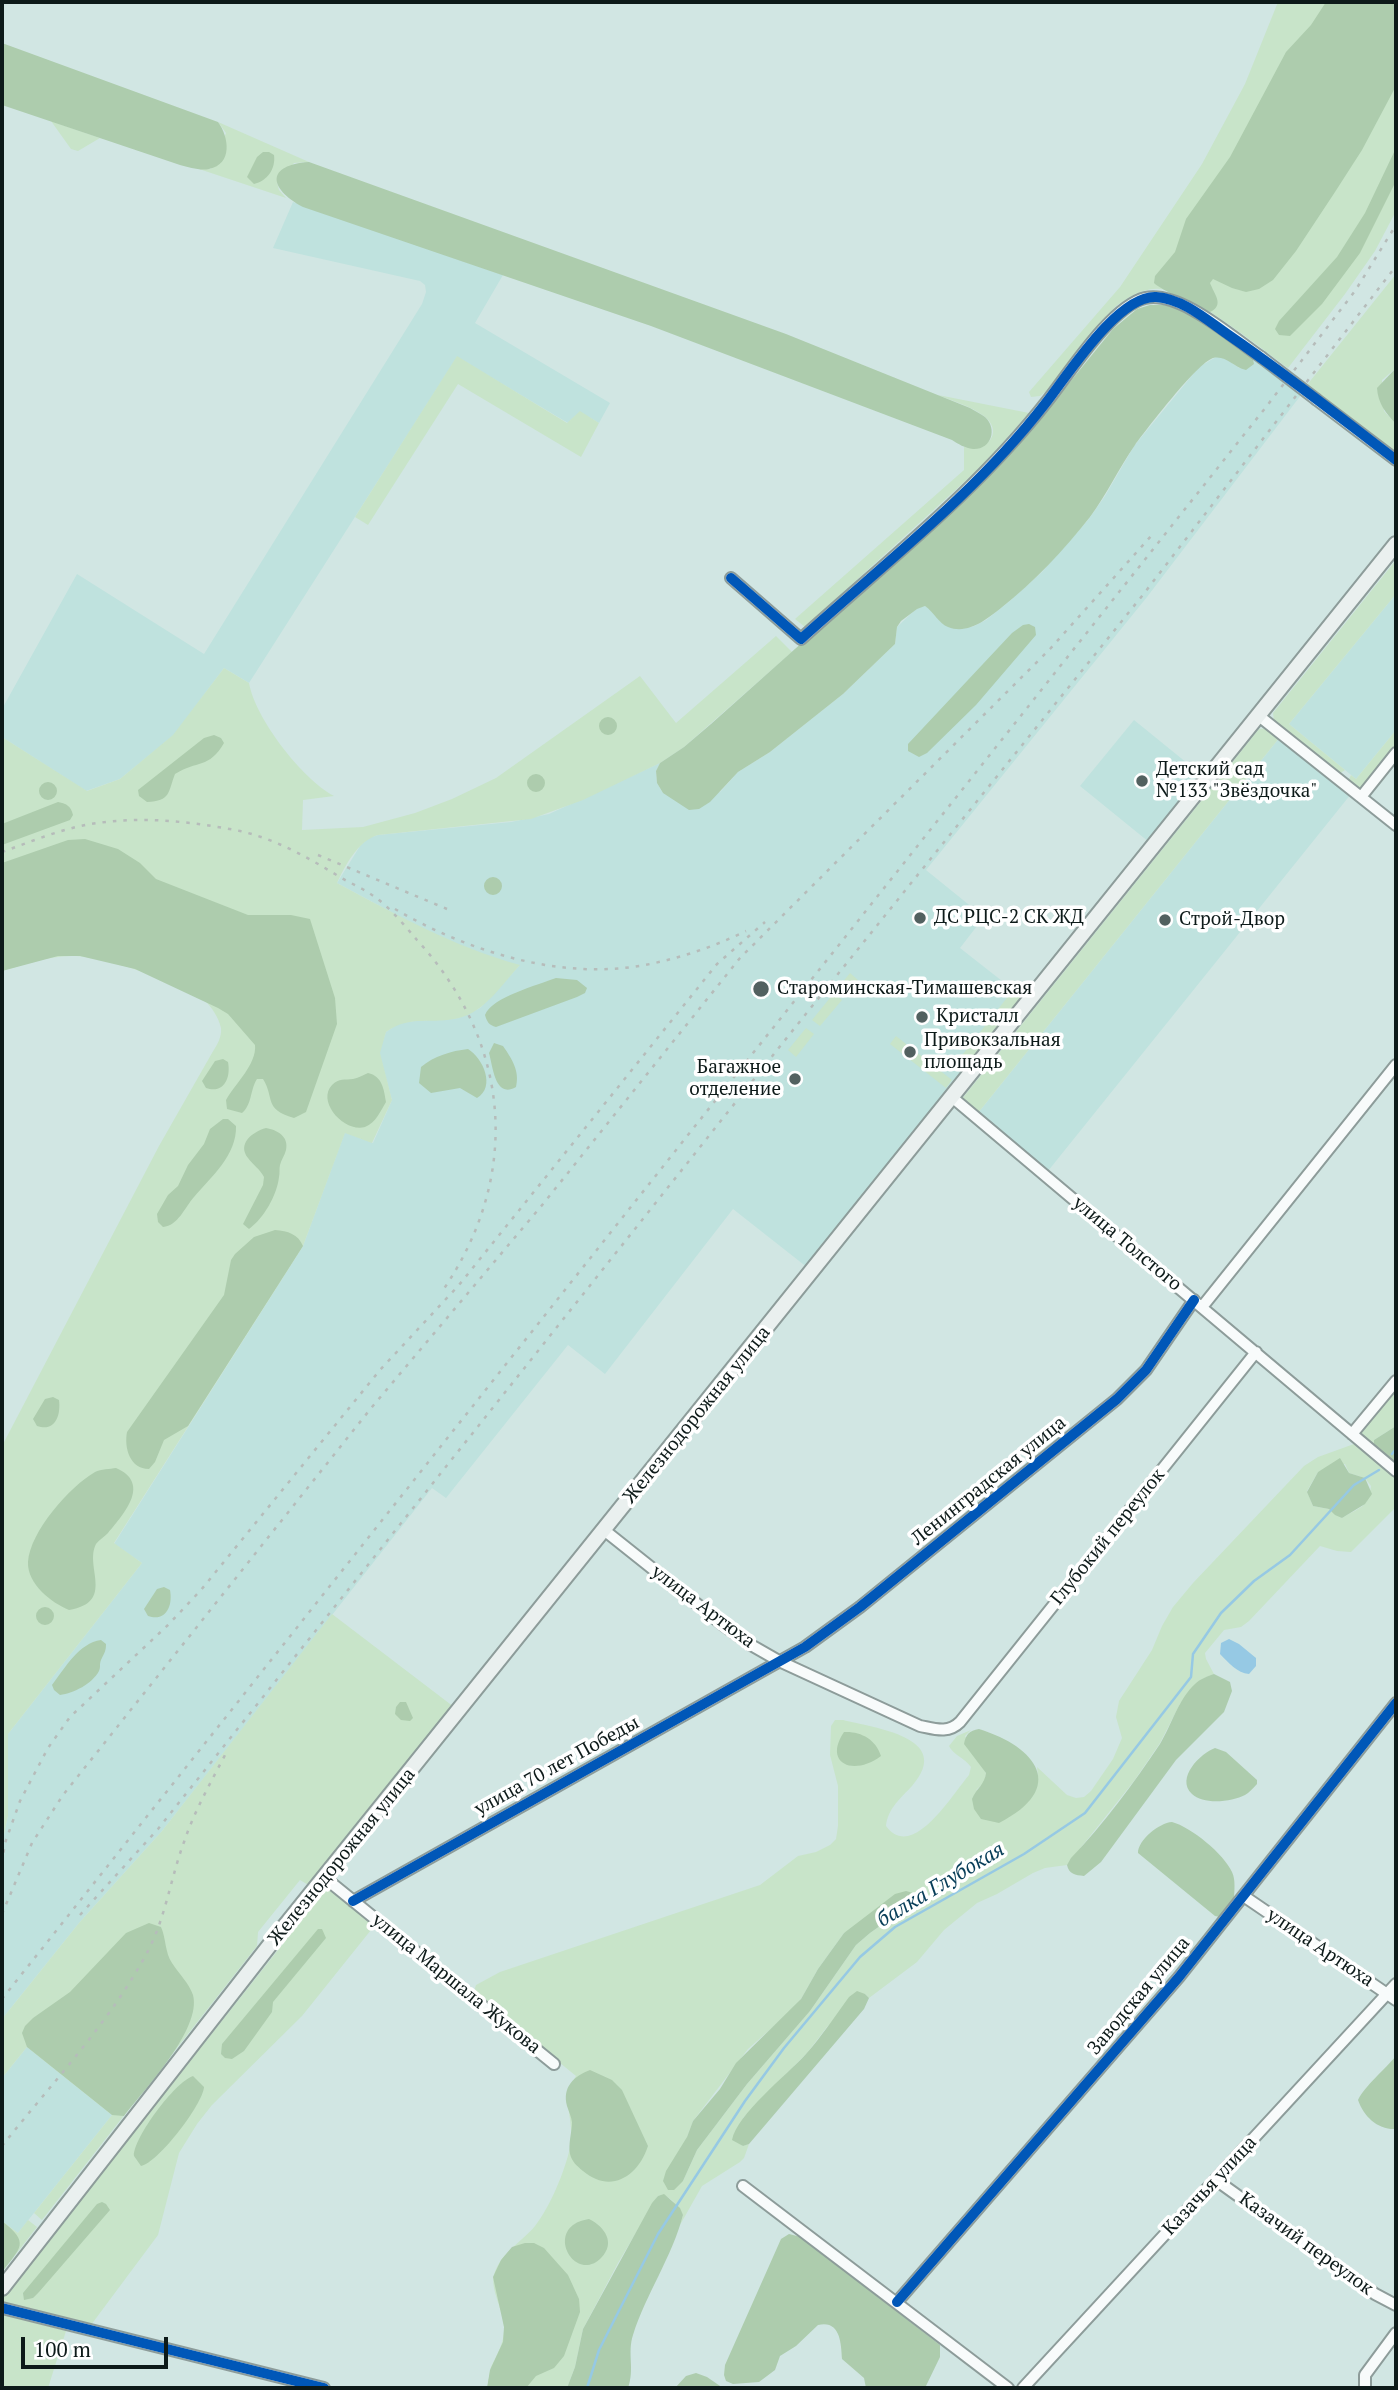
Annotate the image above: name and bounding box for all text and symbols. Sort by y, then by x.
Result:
place label: Детский сад №133 "Звёздочка" [1156,759,1317,803]
marker: Детский сад №133 "Звёздочка" [1134,773,1150,789]
place label: ДС РЦС-2 СК ЖД [934,907,1084,929]
place label: Строй-Двор [1179,909,1285,931]
marker: ДС РЦС-2 СК ЖД [912,910,928,926]
marker: Строй-Двор [1157,912,1173,928]
place label: Староминская-Тимашевская [777,978,1032,1000]
marker: Староминская-Тимашевская [751,979,771,999]
place label: Кристалл [936,1006,1019,1028]
marker: Кристалл [914,1009,930,1025]
place label: Привокзальная площадь [924,1030,1061,1074]
marker: Привокзальная площадь [902,1044,918,1060]
place label: Багажное отделение [689,1057,781,1101]
marker: Багажное отделение [787,1071,803,1087]
street label: улица Толстого [1068,1192,1186,1296]
street label: Железнодорожная улица [618,1322,776,1508]
street label: Ленинградская улица [907,1412,1071,1550]
street label: Глубокий переулок [1046,1464,1170,1610]
street label: улица Артюха [647,1561,759,1653]
street label: улица 70 лет Победы [471,1711,643,1821]
street label: Железнодорожная улица [263,1764,421,1950]
water label: балка Глубокая [873,1837,1009,1933]
street label: улица Артюха [1262,1904,1378,1992]
street label: улица Маршала Жукова [367,1909,545,2059]
street label: Заводская улица [1083,1932,1195,2060]
street label: Казачья улица [1158,2132,1262,2240]
street label: Казачий переулок [1234,2188,1378,2300]
scale bar [24,2324,172,2368]
text: 100 m [34,2335,91,2363]

